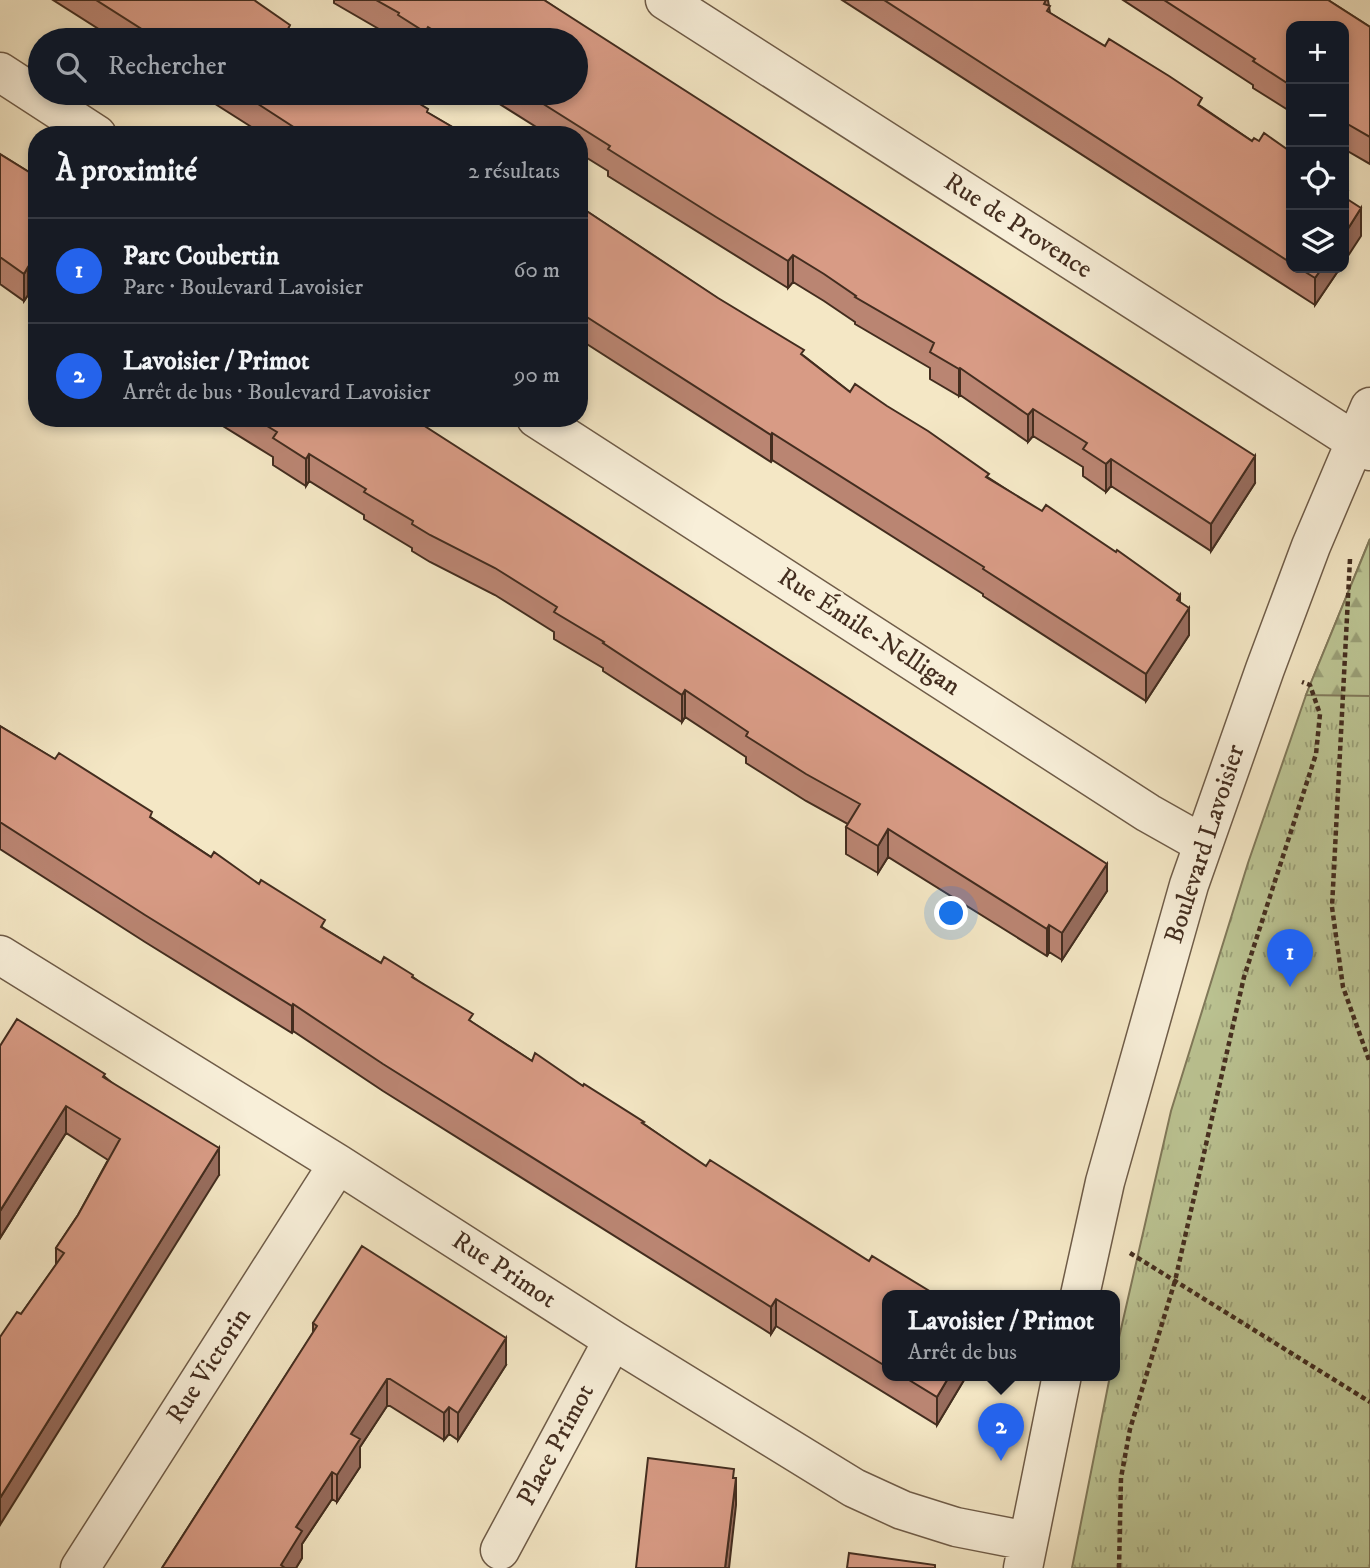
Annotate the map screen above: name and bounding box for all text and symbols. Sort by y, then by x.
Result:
map controls [1286,21,1349,273]
button: + [1286,21,1349,84]
search box [28,28,588,105]
icon: search [52,48,90,86]
text: Rechercher [108,50,226,83]
button: − [1286,84,1349,147]
button: locate [1286,147,1349,210]
text: À proximité [56,153,197,190]
text: 2 résultats [468,157,560,186]
street label: Rue de Provence [938,166,1098,286]
button: layers [1286,210,1349,273]
text: Parc Coubertin [123,240,279,273]
text: 1 [75,256,83,285]
text: 60 m [513,256,560,285]
text: Parc · Boulevard Lavoisier [123,273,363,302]
text: Lavoisier / Primot [123,345,309,378]
text: 2 [73,361,85,390]
text: 90 m [514,361,560,390]
text: Arrêt de bus · Boulevard Lavoisier [123,378,431,407]
street label: Rue Émile-Nelligan [771,561,967,704]
street label: Boulevard Lavoisier [1157,740,1253,948]
your location [934,896,968,930]
pin: 1 [1267,929,1313,987]
street label: Rue Primot [445,1224,563,1316]
popup [882,1290,1120,1381]
street label: Rue Victorin [159,1302,259,1430]
text: Lavoisier / Primot [908,1305,1094,1338]
text: Arrêt de bus [908,1338,1017,1367]
street label: Place Primot [510,1378,602,1512]
pin: 2 [978,1403,1024,1461]

